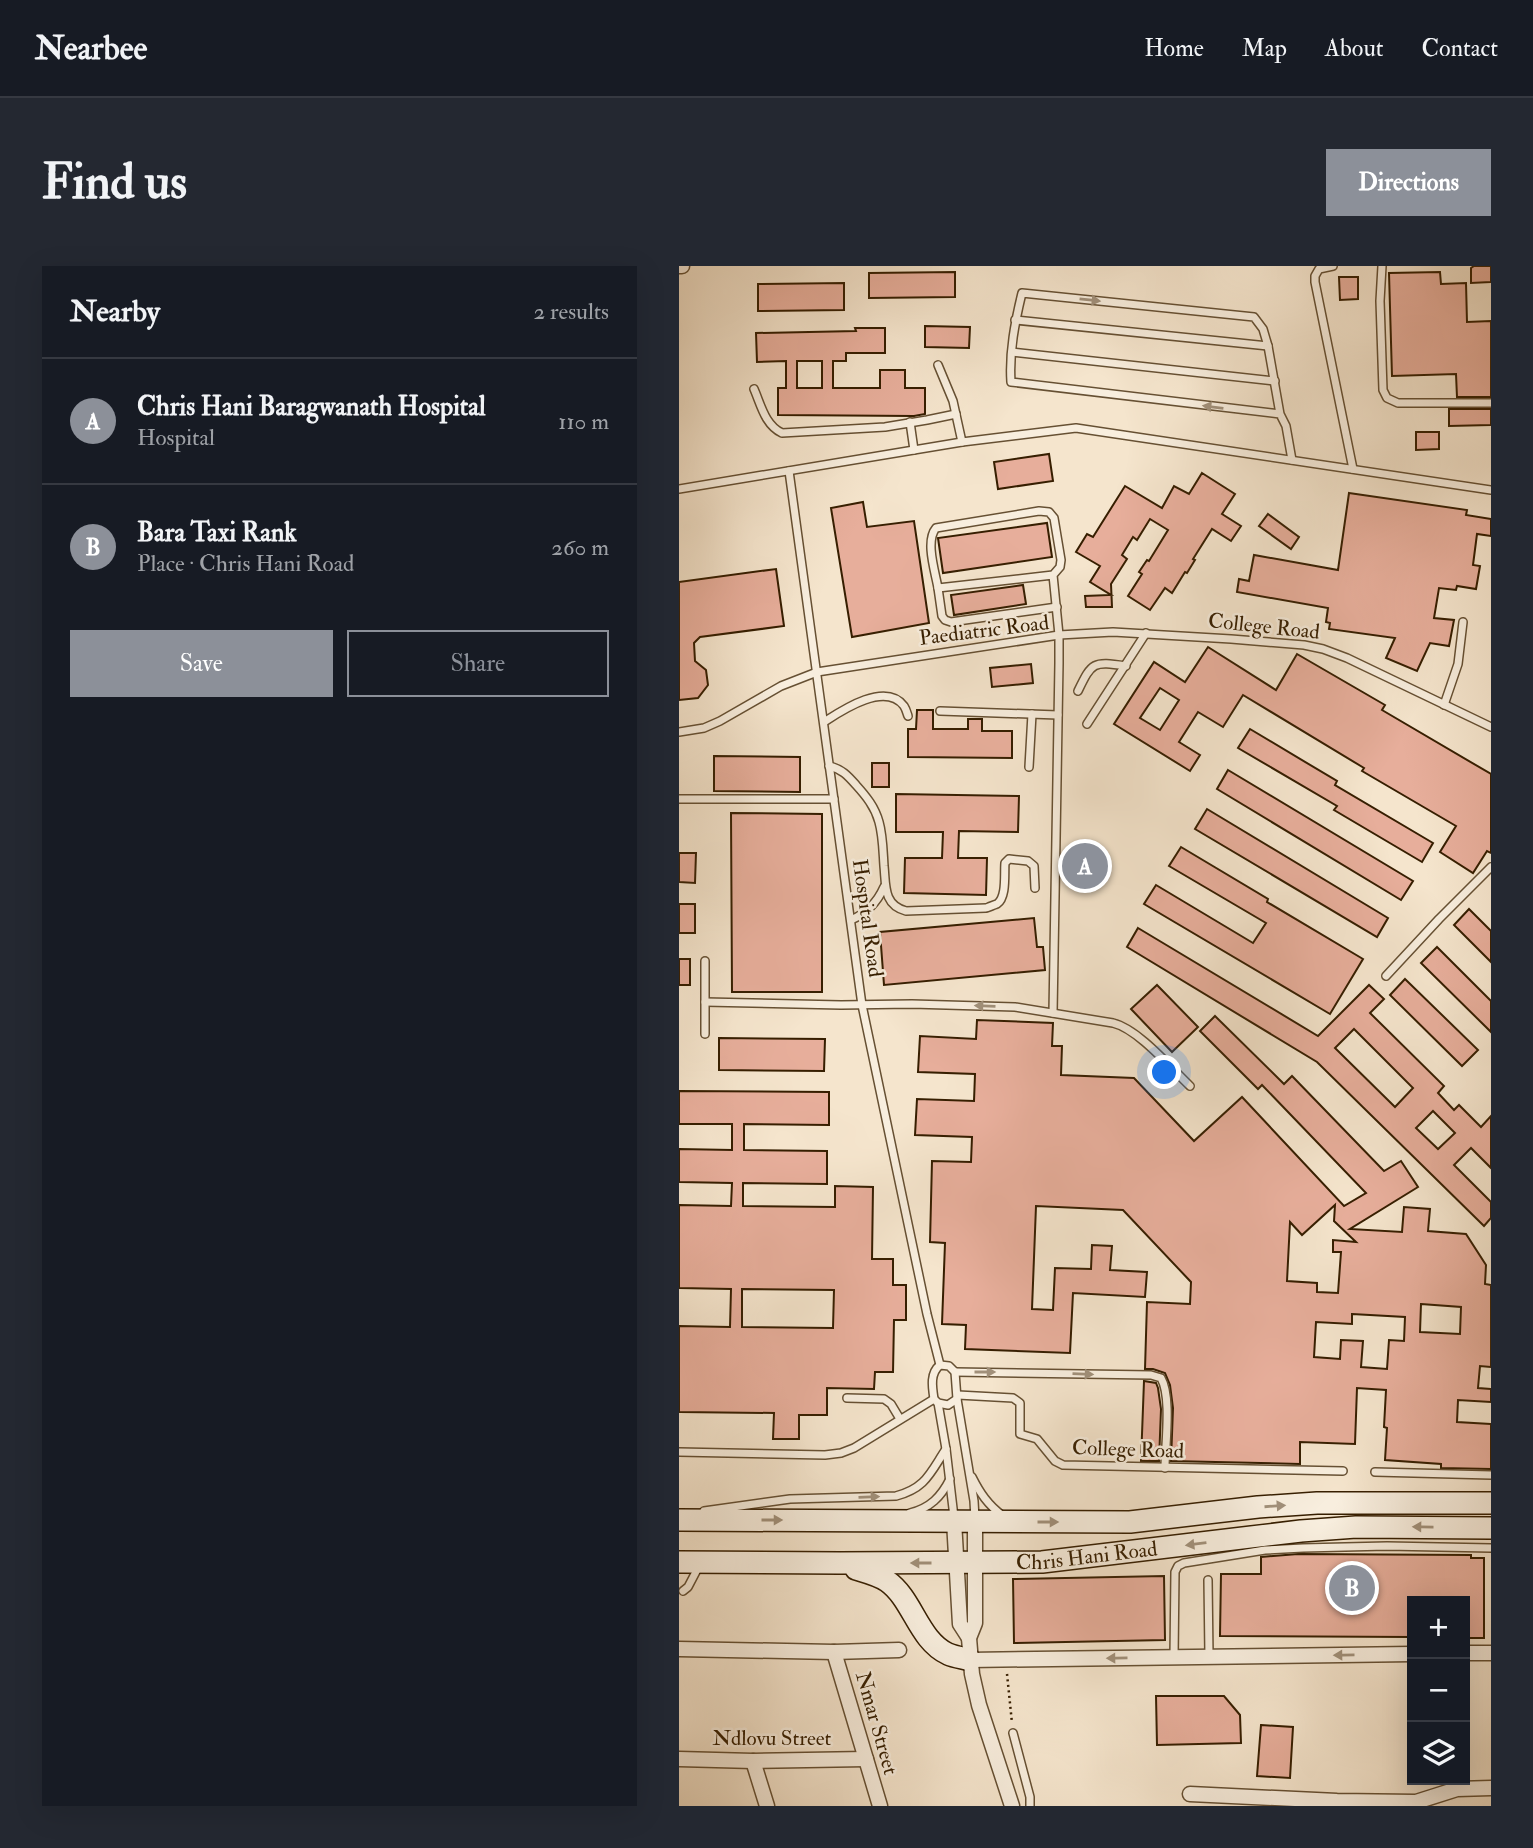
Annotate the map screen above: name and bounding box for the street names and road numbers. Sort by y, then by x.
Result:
street label: College Road [1207,607,1322,646]
street label: Paediatric Road [918,609,1051,652]
street label: Hospital Road [846,857,889,980]
street label: College Road [1071,1434,1185,1465]
street label: Chris Hani Road [1016,1535,1160,1576]
street label: Nmar Street [849,1668,904,1778]
street label: Ndlovu Street [713,1725,832,1752]

